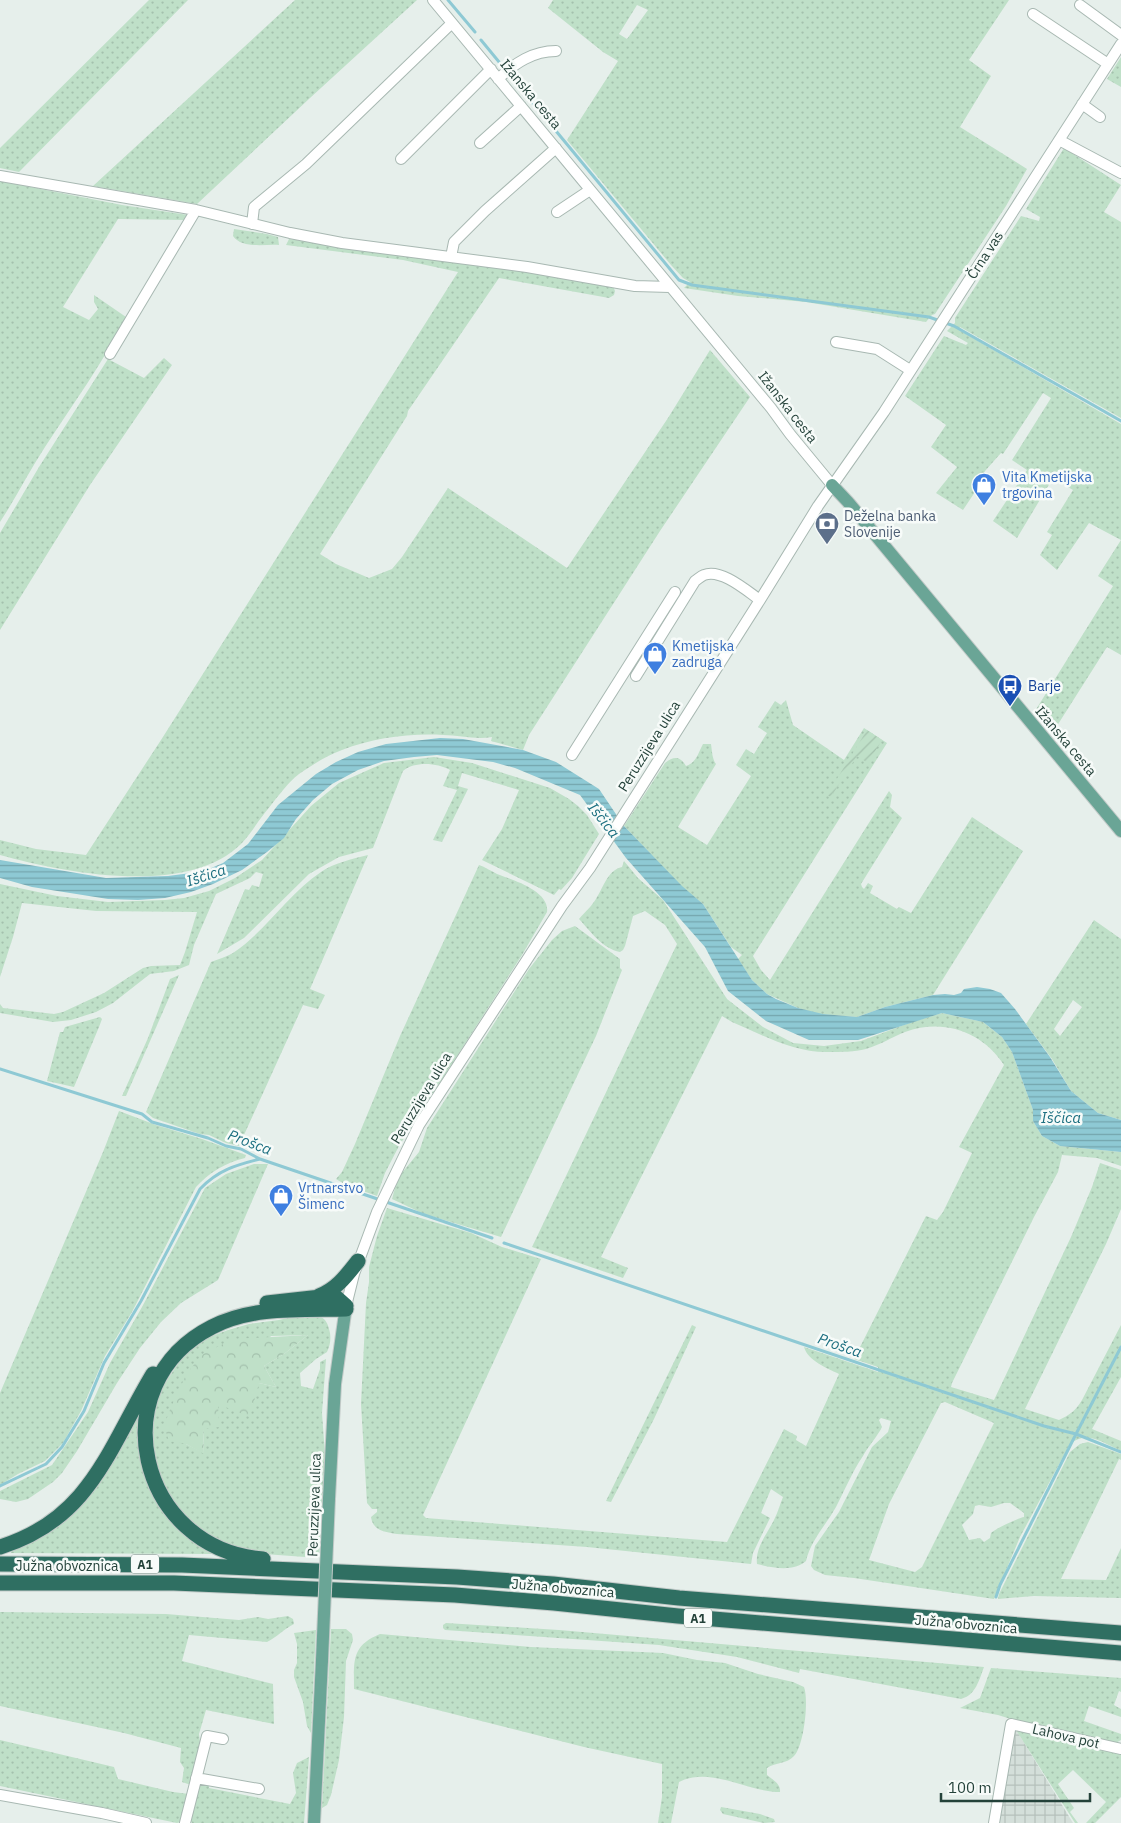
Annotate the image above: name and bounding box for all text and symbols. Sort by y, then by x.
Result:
street label: Ižanska cesta [496,55,566,133]
street label: Črna vas [962,227,1007,282]
street label: Ižanska cesta [754,368,822,447]
place label: Vita Kmetijska trgovina [1002,468,1092,502]
shop icon: Vita Kmetijska trgovina [971,472,997,506]
place label: Deželna banka Slovenije [844,507,936,541]
bank icon: Deželna banka Slovenije [814,511,840,545]
place label: Kmetijska zadruga [672,637,735,671]
shop icon: Kmetijska zadruga [642,641,668,675]
bus stop icon: Barje [997,673,1023,707]
place label: Barje [1028,677,1061,695]
street label: Peruzzijeva ulica [614,697,684,795]
street label: Ižanska cesta [1031,702,1101,780]
water label: Iščica [584,798,624,842]
water label: Iščica [184,860,228,890]
street label: Peruzzijeva ulica [387,1048,456,1147]
water label: Iščica [1041,1108,1081,1127]
water label: Prošca [225,1125,275,1159]
place label: Vrtnarstvo Šimenc [298,1179,363,1213]
shop icon: Vrtnarstvo Šimenc [268,1183,294,1217]
water label: Prošca [815,1329,865,1361]
street label: Peruzzijeva ulica [303,1452,325,1557]
road number: A1 [131,1555,159,1574]
street label: Južna obvoznica [15,1557,119,1575]
street label: Južna obvoznica [511,1575,616,1602]
road number: A1 [684,1609,712,1628]
street label: Južna obvoznica [914,1611,1019,1638]
street label: Lahova pot [1031,1720,1102,1753]
scale bar [941,1770,1090,1802]
text: 100 m [948,1778,992,1797]

